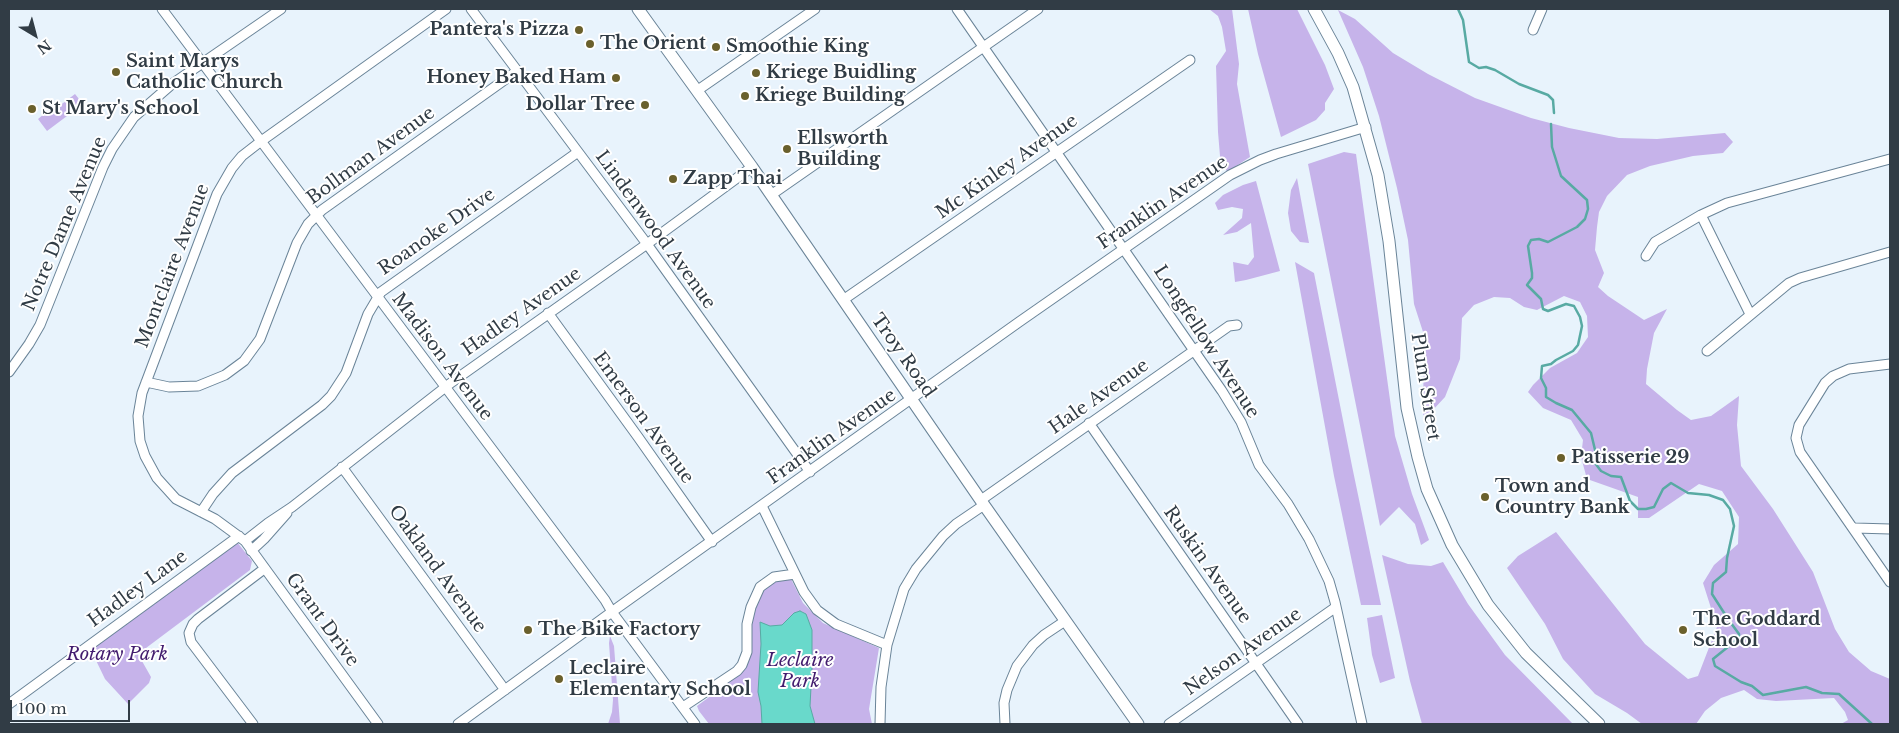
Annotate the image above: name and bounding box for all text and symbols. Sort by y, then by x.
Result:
north arrow [10,10,60,60]
place label: Pantera's Pizza [430,19,569,41]
marker: Pantera's Pizza [573,24,585,36]
place label: The Orient [600,33,706,55]
text: N [33,36,55,58]
place label: Smoothie King [726,36,869,58]
marker: The Orient [584,38,596,50]
marker: Smoothie King [710,41,722,53]
place label: Saint Marys Catholic Church [126,51,283,94]
place label: Kriege Buidling [766,62,916,84]
marker: Saint Marys Catholic Church [110,66,122,78]
place label: Honey Baked Ham [427,67,606,89]
marker: Kriege Buidling [750,67,762,79]
marker: Honey Baked Ham [610,72,622,84]
place label: Kriege Building [755,85,905,107]
marker: Kriege Building [739,90,751,102]
place label: Dollar Tree [525,94,635,116]
place label: St Mary's School [42,98,199,120]
marker: Dollar Tree [639,99,651,111]
street label: Bollman Avenue [303,102,439,210]
marker: St Mary's School [26,103,38,115]
street label: Mc Kinley Avenue [932,110,1082,224]
place label: Ellsworth Building [797,128,888,170]
street label: Notre Dame Avenue [18,134,112,314]
marker: Ellsworth Building [781,143,793,155]
street label: Lindenwood Avenue [590,147,720,313]
street label: Franklin Avenue [1094,152,1232,254]
place label: Zapp Thai [683,168,782,190]
marker: Zapp Thai [667,173,679,185]
street label: Montclaire Avenue [132,181,214,351]
street label: Roanoke Drive [375,184,499,280]
street label: Longfellow Avenue [1149,262,1263,422]
street label: Hadley Avenue [459,263,585,361]
street label: Madison Avenue [387,289,497,425]
street label: Troy Road [866,310,940,402]
street label: Plum Street [1406,332,1444,442]
street label: Emerson Avenue [588,348,698,488]
street label: Hale Avenue [1045,355,1153,439]
street label: Franklin Avenue [764,385,900,489]
place label: Patisserie 29 [1571,447,1689,469]
marker: Patisserie 29 [1555,452,1567,464]
place label: Town and Country Bank [1495,476,1630,518]
marker: Town and Country Bank [1479,491,1491,503]
street label: Oakland Avenue [384,501,490,637]
street label: Ruskin Avenue [1159,502,1255,628]
street label: Hadley Lane [84,546,192,632]
street label: Grant Drive [281,569,363,671]
street label: Nelson Avenue [1180,604,1306,700]
place label: The Goddard School [1693,609,1820,652]
place label: The Bike Factory [538,619,700,641]
marker: The Bike Factory [522,624,534,636]
marker: The Goddard School [1677,624,1689,636]
park label: Rotary Park [66,644,168,666]
park label: Leclaire Park [766,650,834,692]
place label: Leclaire Elementary School [569,658,751,701]
marker: Leclaire Elementary School [553,673,565,685]
scale bar [12,690,132,722]
text: 100 m [18,699,67,718]

